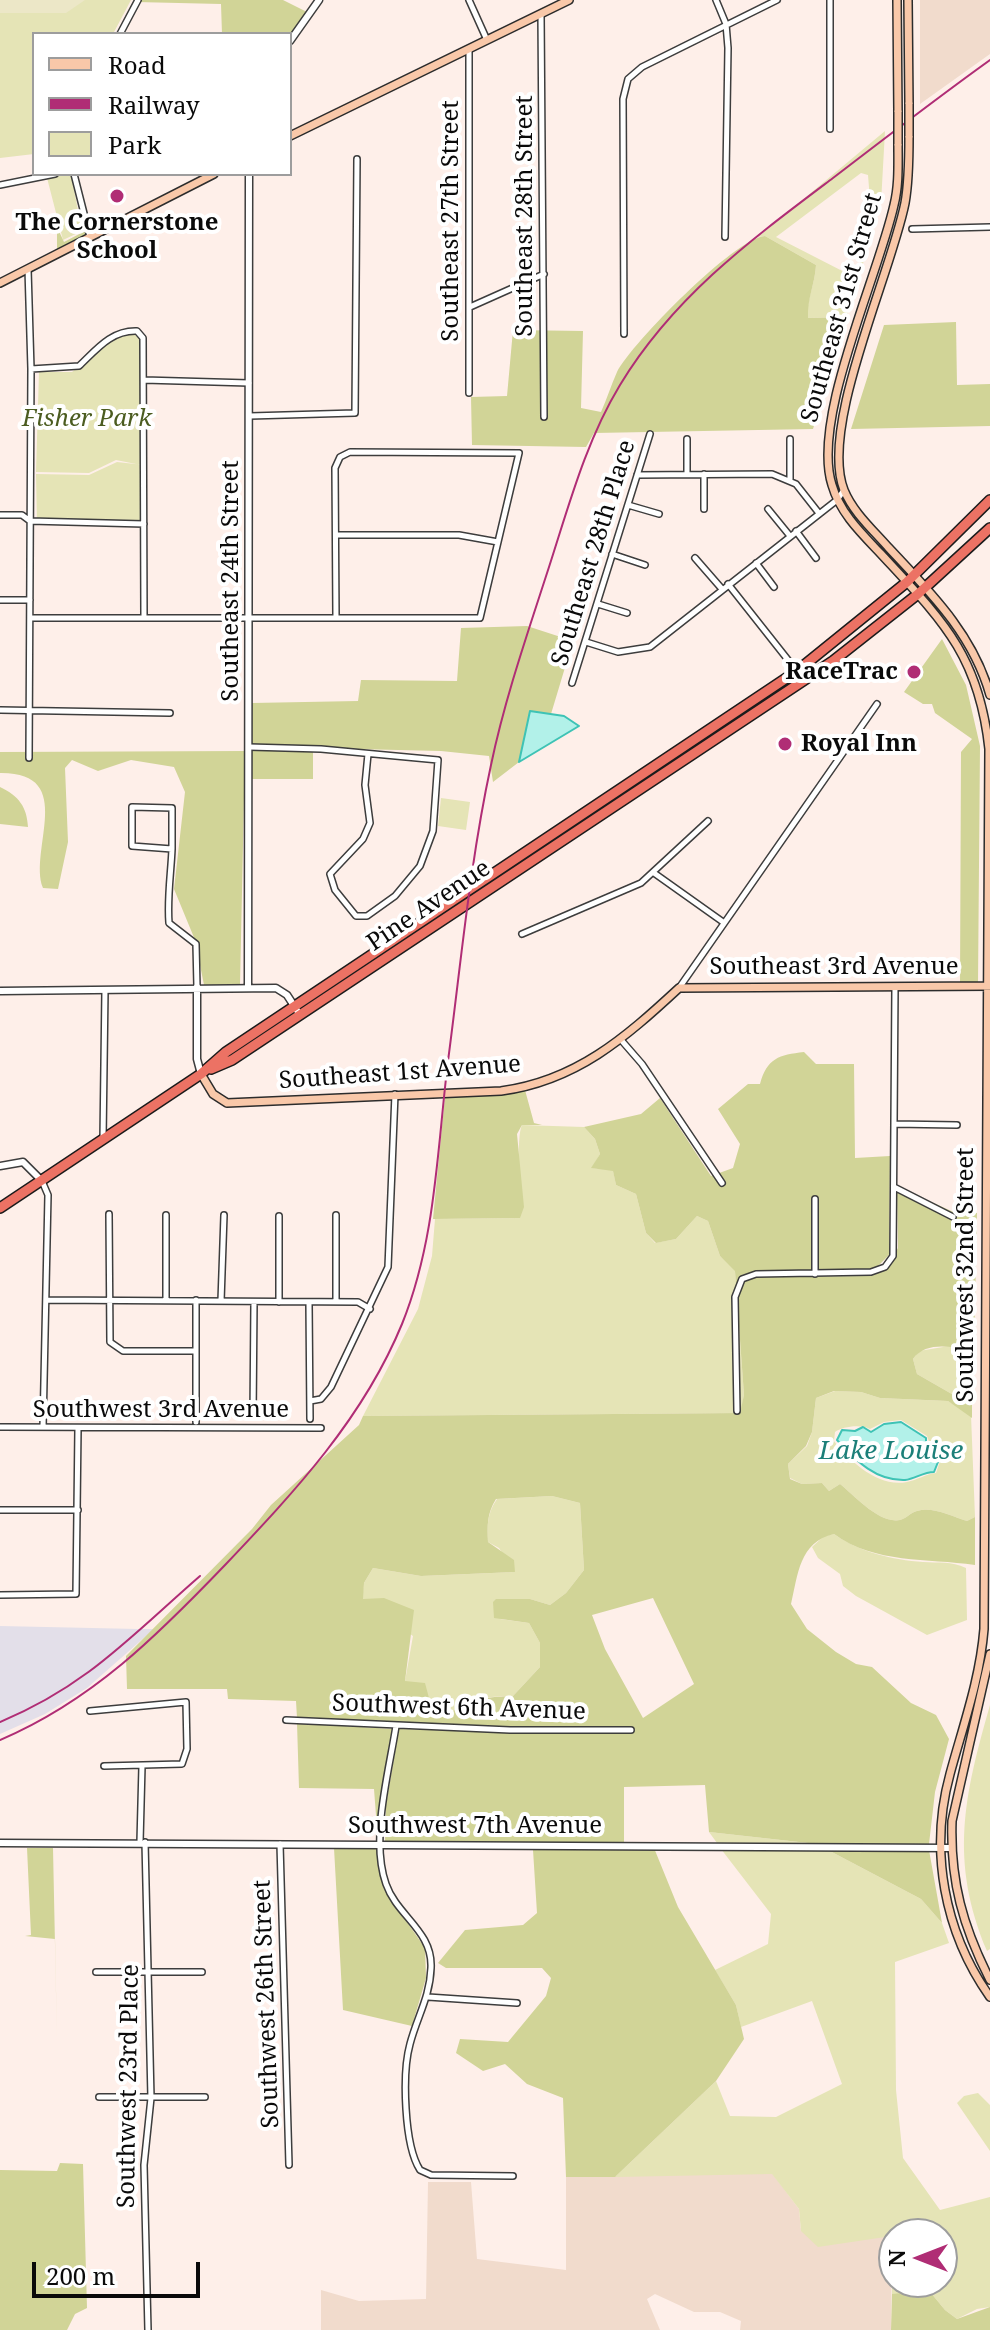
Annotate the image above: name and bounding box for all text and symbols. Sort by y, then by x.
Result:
legend [32,32,292,176]
text: Road [108,48,166,81]
text: Railway [108,88,200,121]
street label: Southeast 28th Street [511,95,539,337]
street label: Southeast 27th Street [437,100,465,342]
text: Park [108,128,161,161]
marker: The Cornerstone School [108,187,126,205]
street label: Southeast 31st Street [795,190,889,426]
place label: The Cornerstone School [15,209,219,265]
park label: Fisher Park [22,405,152,433]
street label: Southeast 28th Place [546,437,642,669]
street label: Southeast 24th Street [217,460,245,702]
place label: RaceTrac [785,658,898,686]
marker: RaceTrac [905,663,923,681]
place label: Royal Inn [801,730,917,758]
marker: Royal Inn [776,735,794,753]
street label: Pine Avenue [362,854,496,958]
street label: Southeast 3rd Avenue [709,953,959,981]
street label: Southeast 1st Avenue [278,1050,522,1096]
street label: Southwest 32nd Street [952,1147,980,1403]
street label: Southwest 3rd Avenue [33,1396,289,1424]
water label: Lake Louise [819,1436,963,1468]
street label: Southwest 6th Avenue [332,1689,586,1727]
street label: Southwest 7th Avenue [348,1812,602,1840]
street label: Southwest 26th Street [248,1879,286,2129]
street label: Southwest 23rd Place [112,1964,146,2208]
north arrow [878,2218,958,2298]
scale bar [36,2246,204,2296]
text: N [881,2249,911,2267]
text: 200 m [46,2259,115,2292]

